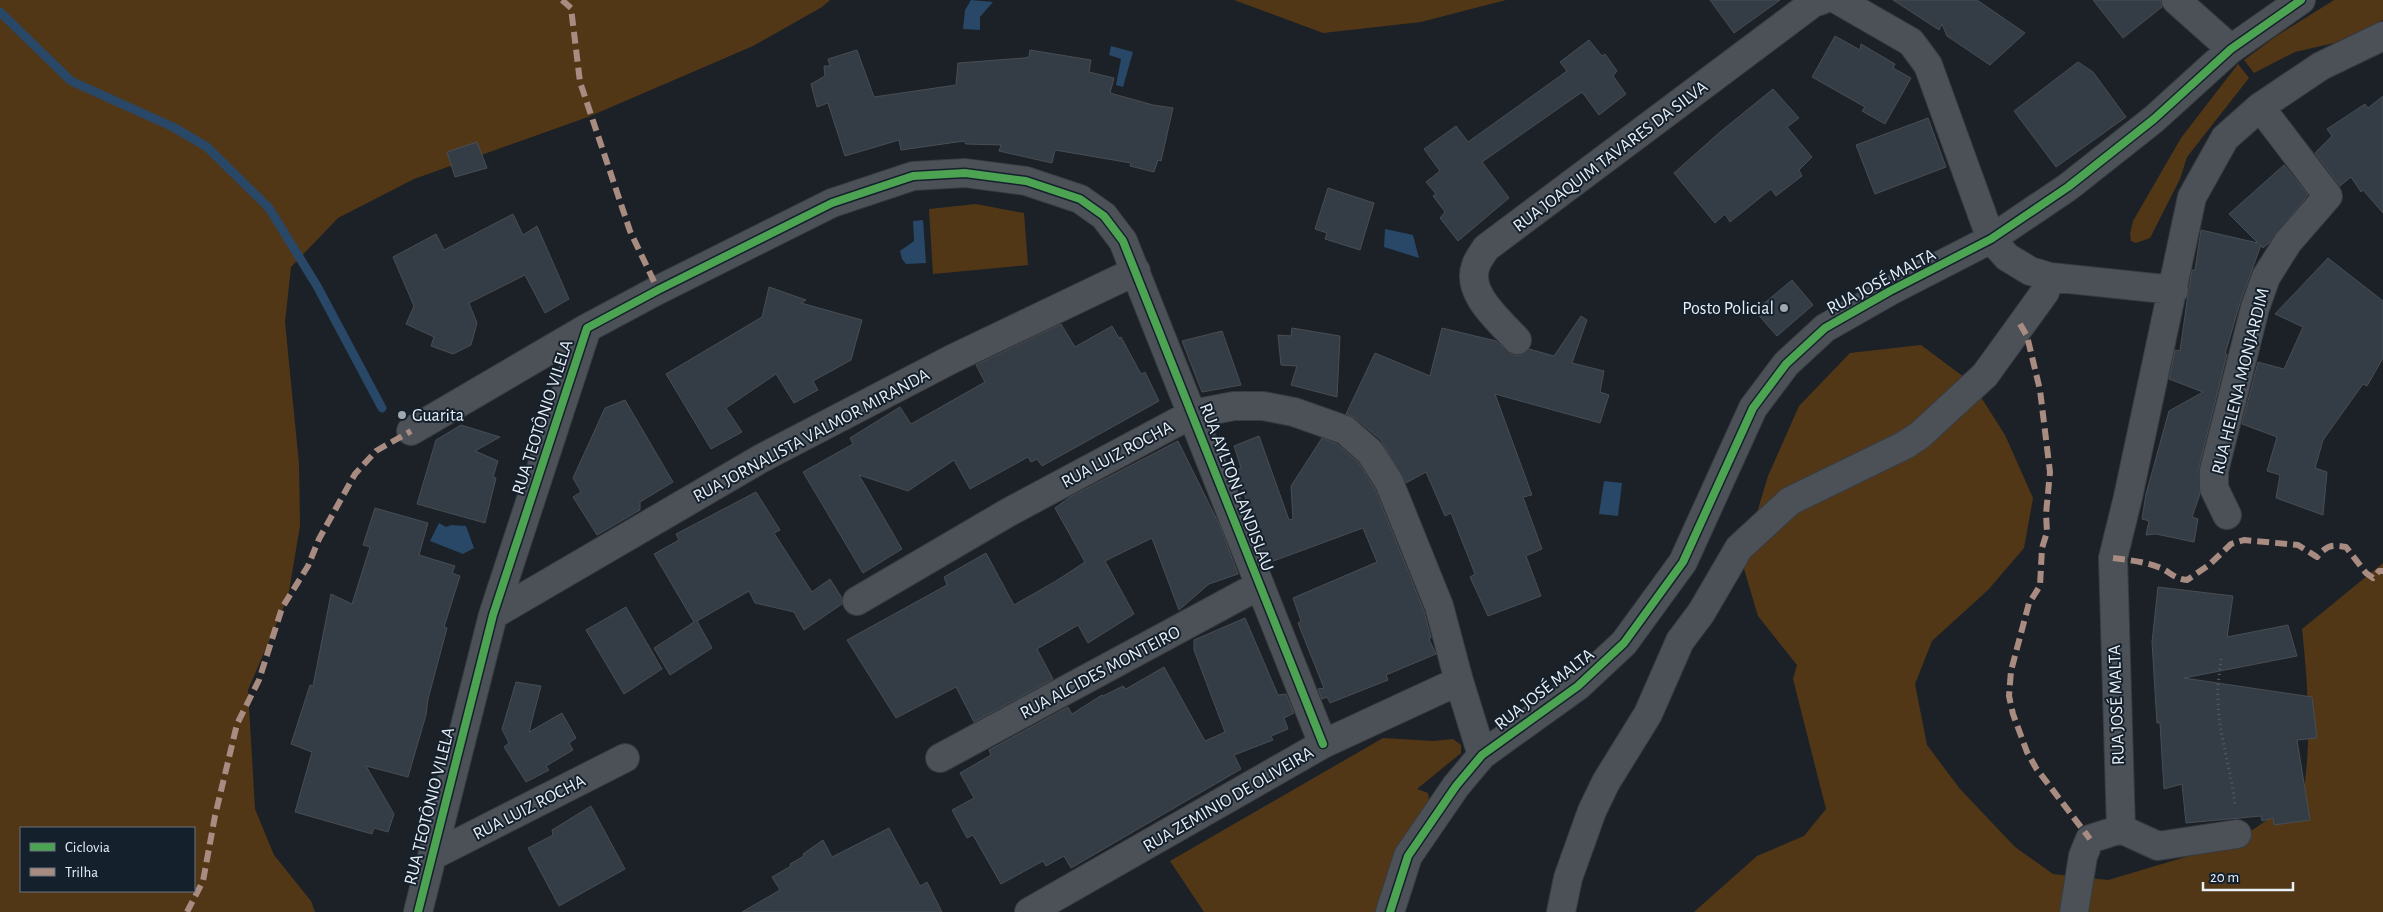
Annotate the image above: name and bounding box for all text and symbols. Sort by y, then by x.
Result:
street label: RUA JOAQUIM TAVARES DA SILVA [1510,78,1712,236]
street label: RUA JOSÉ MALTA [1823,243,1939,318]
street label: RUA HELENA MONJARDIM [2209,286,2273,476]
place label: Posto Policial [1682,300,1774,318]
marker: Posto Policial [1778,302,1790,314]
street label: RUA TEOTÔNIO VILELA [507,336,577,497]
street label: RUA JORNALISTA VALMOR MIRANDA [690,365,933,506]
street label: RUA AYLTON LANDISLAU [1196,401,1276,574]
place label: Guarita [412,407,464,425]
marker: Guarita [396,409,408,421]
street label: RUA LUIZ ROCHA [1059,418,1177,492]
street label: RUA ALCIDES MONTEIRO [1017,623,1183,723]
street label: RUA JOSÉ MALTA [1490,643,1598,734]
street label: RUA JOSÉ MALTA [2103,644,2128,765]
street label: RUA TEOTÔNIO VILELA [399,724,458,887]
street label: RUA ZEMINIO DE OLIVEIRA [1140,743,1317,856]
street label: RUA LUIZ ROCHA [470,772,589,844]
legend [20,827,195,892]
text: Ciclovia [65,840,110,855]
scale bar [2203,860,2293,892]
text: Trilha [65,865,98,880]
text: 20 m [2210,870,2239,885]

